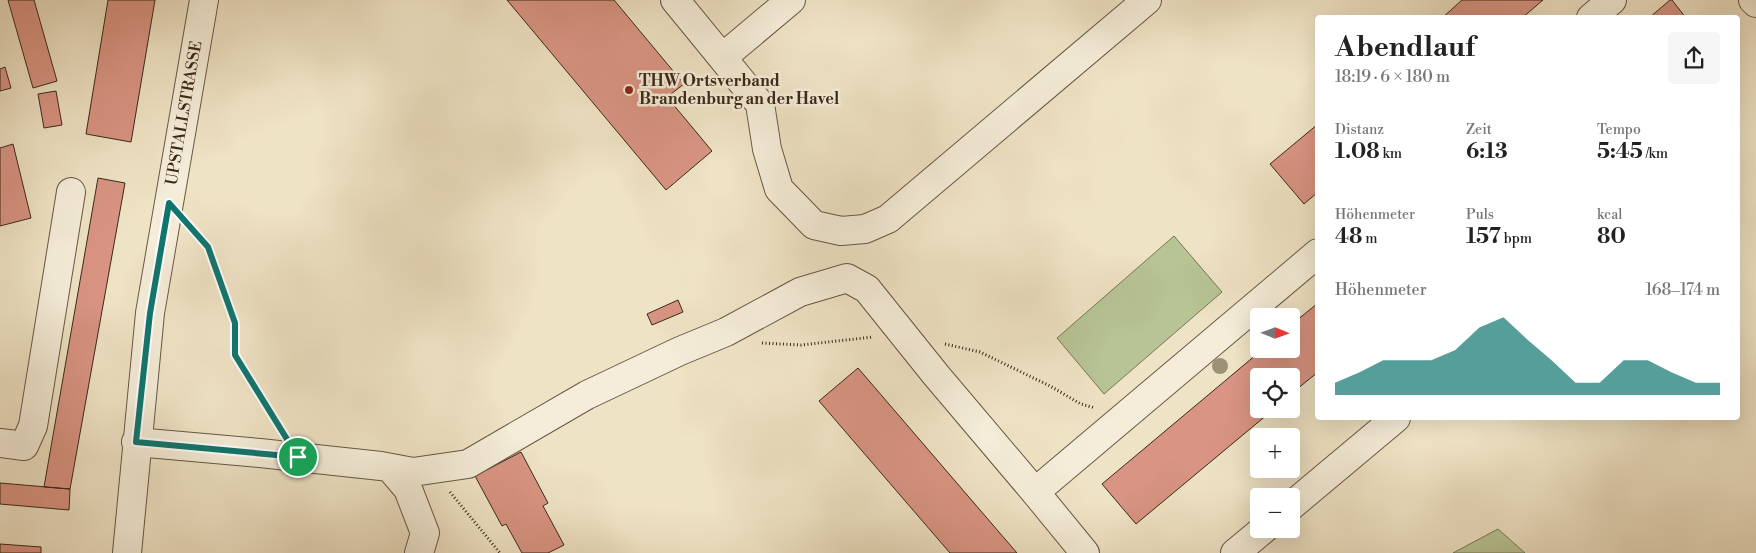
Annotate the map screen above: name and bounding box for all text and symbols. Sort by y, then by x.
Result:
text: Abendlauf [1335,30,1475,65]
button: share [1668,32,1720,84]
street label: UPSTALLSTRASSE [161,39,207,187]
text: 18:19 · 6 × 180 m [1335,67,1450,87]
place label: THW Ortsverband Brandenburg an der Havel [639,71,840,109]
marker: THW Ortsverband Brandenburg an der Havel [623,84,635,96]
text: Distanz [1335,121,1384,139]
text: Zeit [1466,121,1492,139]
text: Tempo [1597,121,1641,139]
text: 1.08 [1335,139,1380,165]
text: 6:13 [1466,139,1508,165]
text: 5:45 [1597,139,1643,165]
text: km [1380,145,1402,163]
text: /km [1643,145,1668,163]
text: Höhenmeter [1335,206,1415,224]
text: Puls [1466,206,1494,224]
text: kcal [1597,206,1622,224]
text: 48 [1335,224,1362,250]
text: 157 [1466,224,1501,250]
text: 80 [1597,224,1626,250]
text: m [1362,230,1378,248]
text: bpm [1501,230,1532,248]
text: Höhenmeter [1335,280,1427,300]
text: 168–174 m [1646,280,1720,300]
north arrow [1250,308,1300,358]
map controls [1250,308,1300,538]
button: locate [1250,368,1300,418]
button: + [1250,428,1300,478]
pin [277,436,319,478]
icon: arrive [284,443,312,471]
button: − [1250,488,1300,538]

